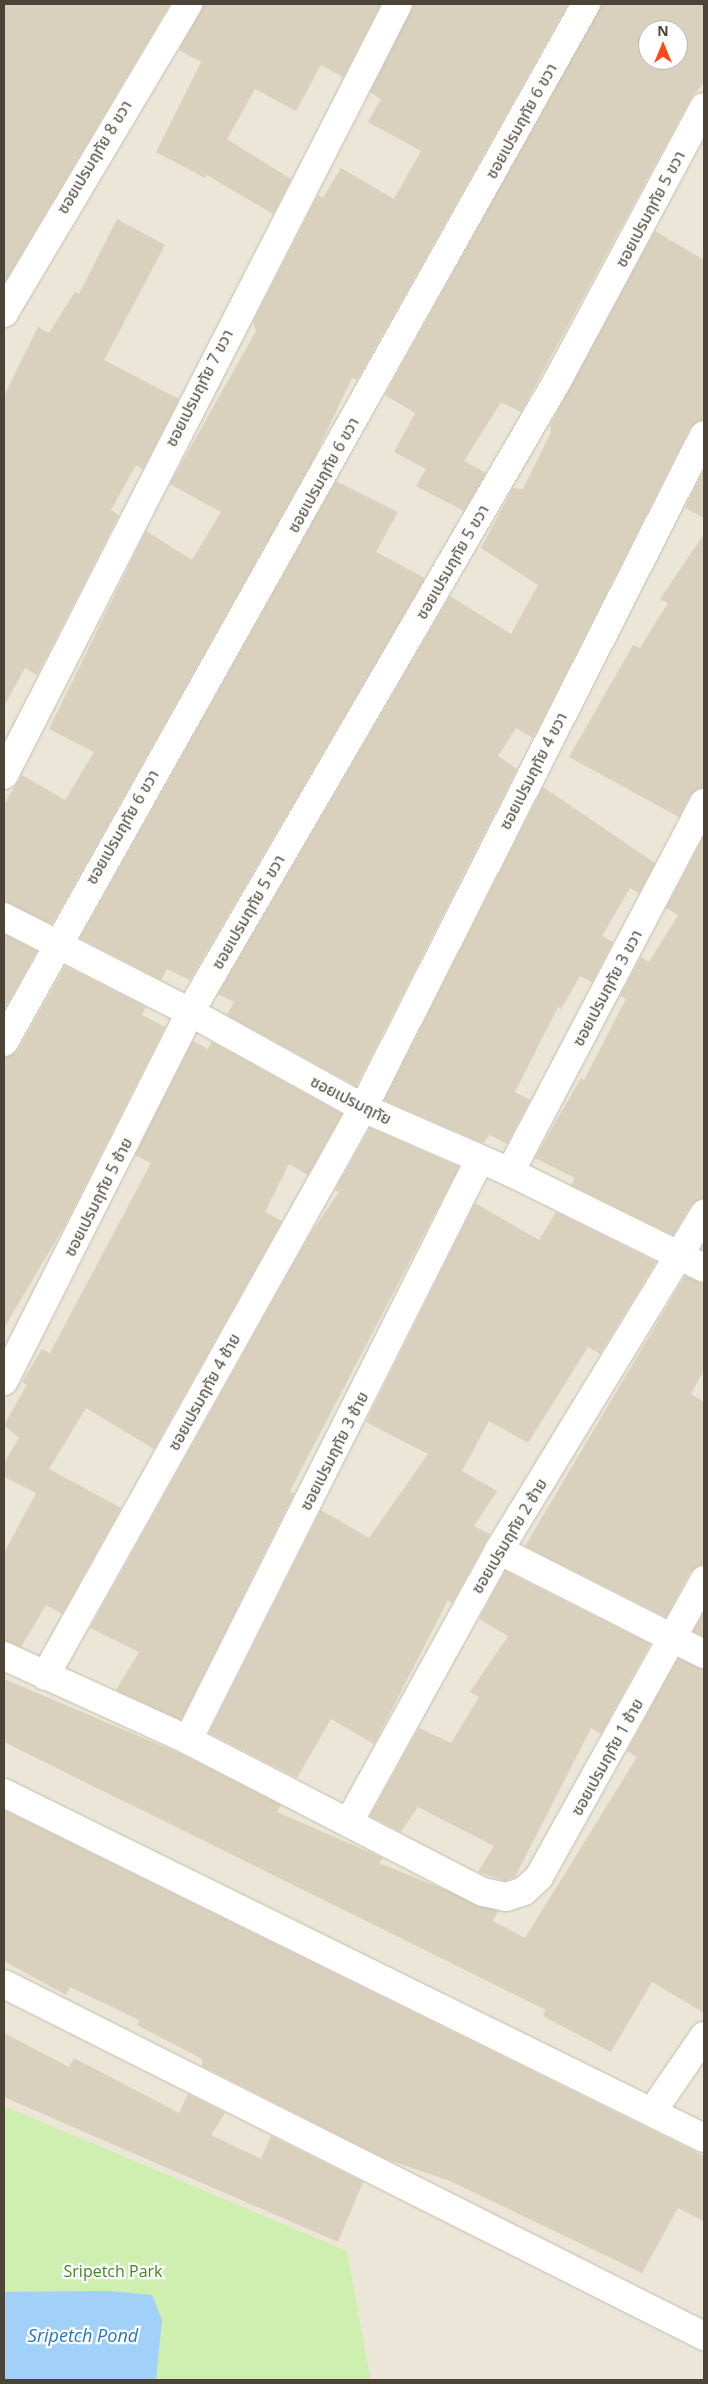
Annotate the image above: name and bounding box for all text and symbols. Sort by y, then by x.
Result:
north arrow [638,20,688,70]
text: N [657,21,669,40]
street label: ซอยเปรมฤทัย 6 ขวา [481,60,561,182]
street label: ซอยเปรมฤทัย 8 ขวา [53,97,135,217]
street label: ซอยเปรมฤทัย 5 ขวา [611,148,689,270]
street label: ซอยเปรมฤทัย 7 ขวา [161,326,237,450]
street label: ซอยเปรมฤทัย 6 ขวา [283,414,363,536]
street label: ซอยเปรมฤทัย 5 ขวา [411,501,493,623]
street label: ซอยเปรมฤทัย 4 ขวา [495,709,571,833]
street label: ซอยเปรมฤทัย 6 ขวา [81,766,163,888]
street label: ซอยเปรมฤทัย 5 ขวา [207,851,289,973]
street label: ซอยเปรมฤทัย 3 ขวา [568,927,646,1049]
street label: ซอยเปรมฤทัย [307,1071,395,1129]
street label: ซอยเปรมฤทัย 5 ซ้าย [60,1134,136,1260]
street label: ซอยเปรมฤทัย 4 ซ้าย [164,1330,244,1454]
street label: ซอยเปรมฤทัย 3 ซ้าย [296,1388,372,1514]
street label: ซอยเปรมฤทัย 2 ซ้าย [467,1475,551,1597]
street label: ซอยเปรมฤทัย 1 ซ้าย [567,1695,647,1819]
park label: Sripetch Park [64,2261,162,2281]
water label: Sripetch Pond [28,2324,138,2346]

